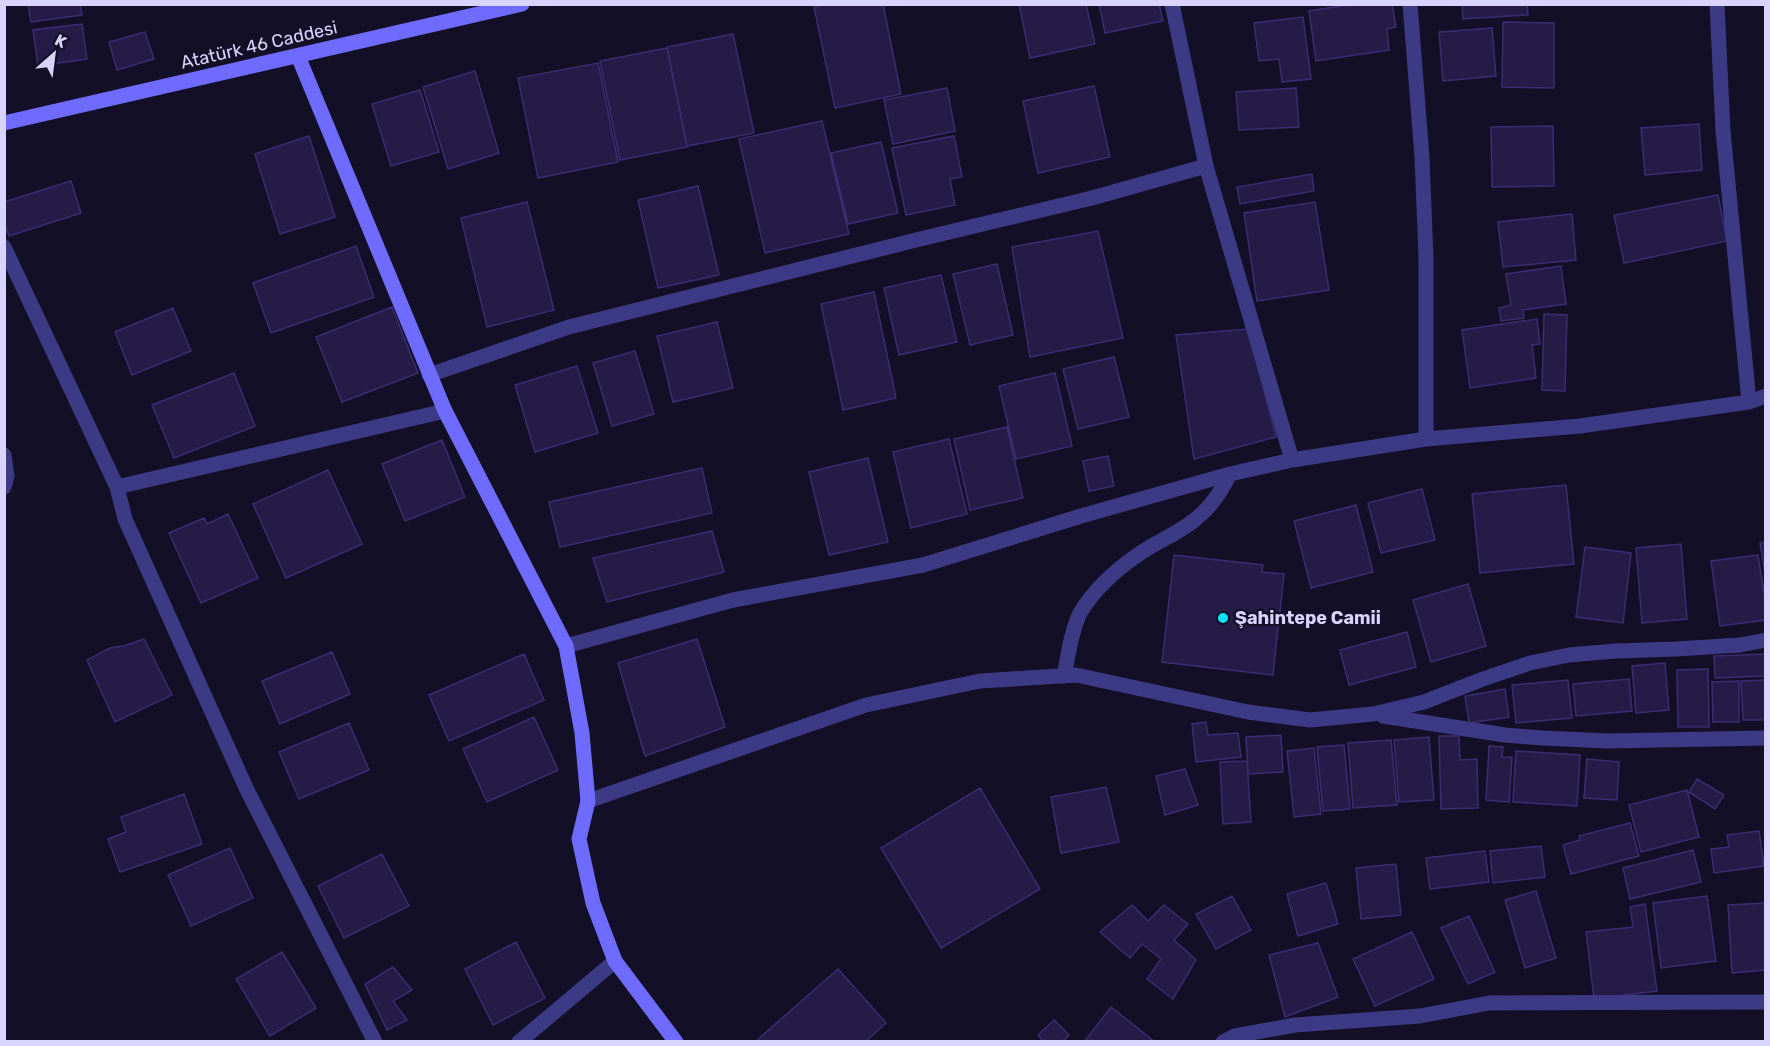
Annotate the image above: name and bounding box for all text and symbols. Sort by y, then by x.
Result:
street label: Atatürk 46 Caddesi [179,16,339,74]
north arrow [24,24,84,84]
text: K [52,30,70,52]
place label: Şahintepe Camii [1235,607,1381,629]
marker: Şahintepe Camii [1216,611,1230,625]

